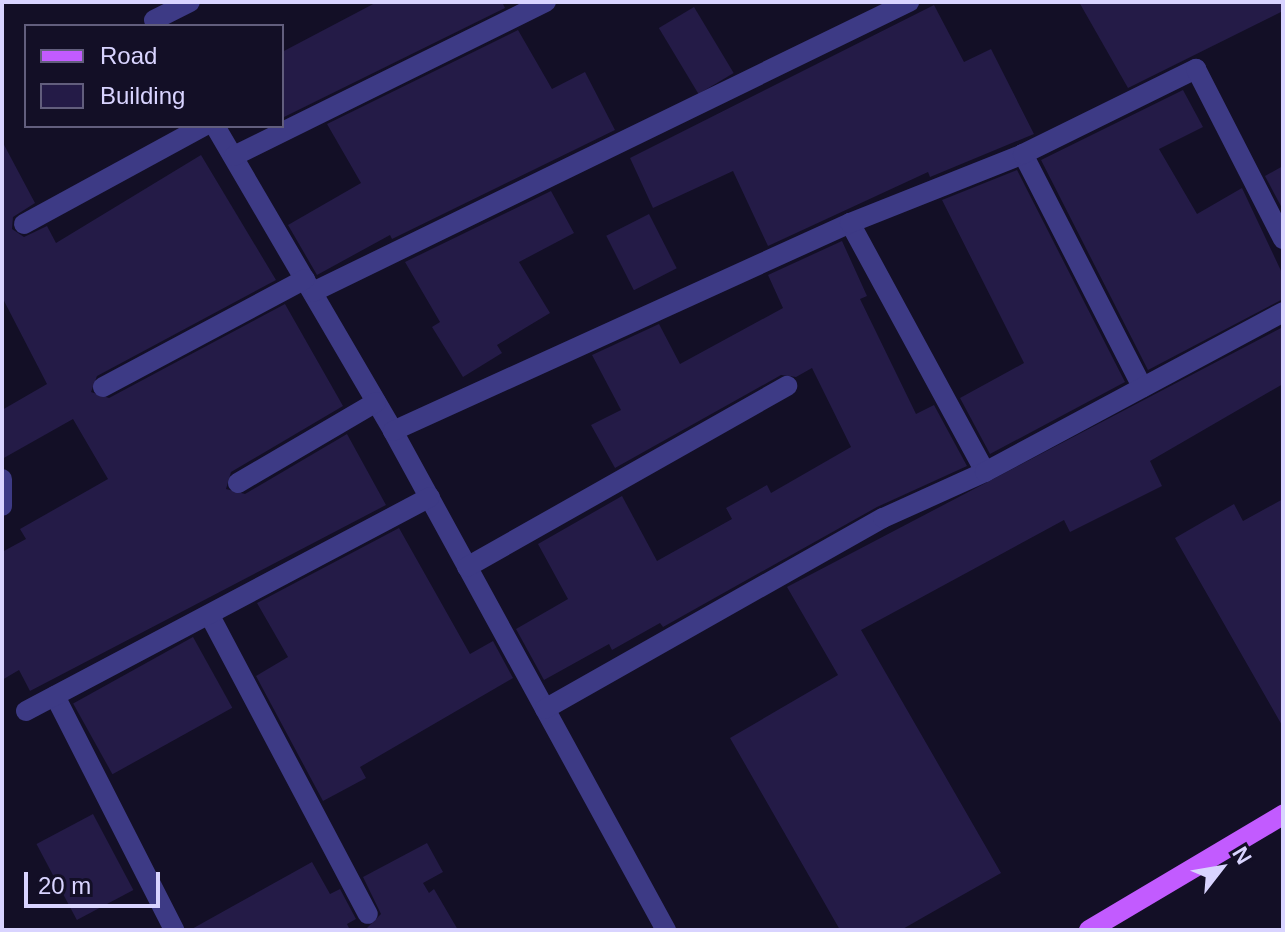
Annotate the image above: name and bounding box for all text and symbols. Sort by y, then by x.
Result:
legend [24,24,284,128]
text: Road [100,42,157,69]
text: Building [100,82,185,109]
north arrow [1181,828,1261,908]
text: N [1227,842,1257,869]
scale bar [28,856,164,906]
text: 20 m [38,872,91,899]

